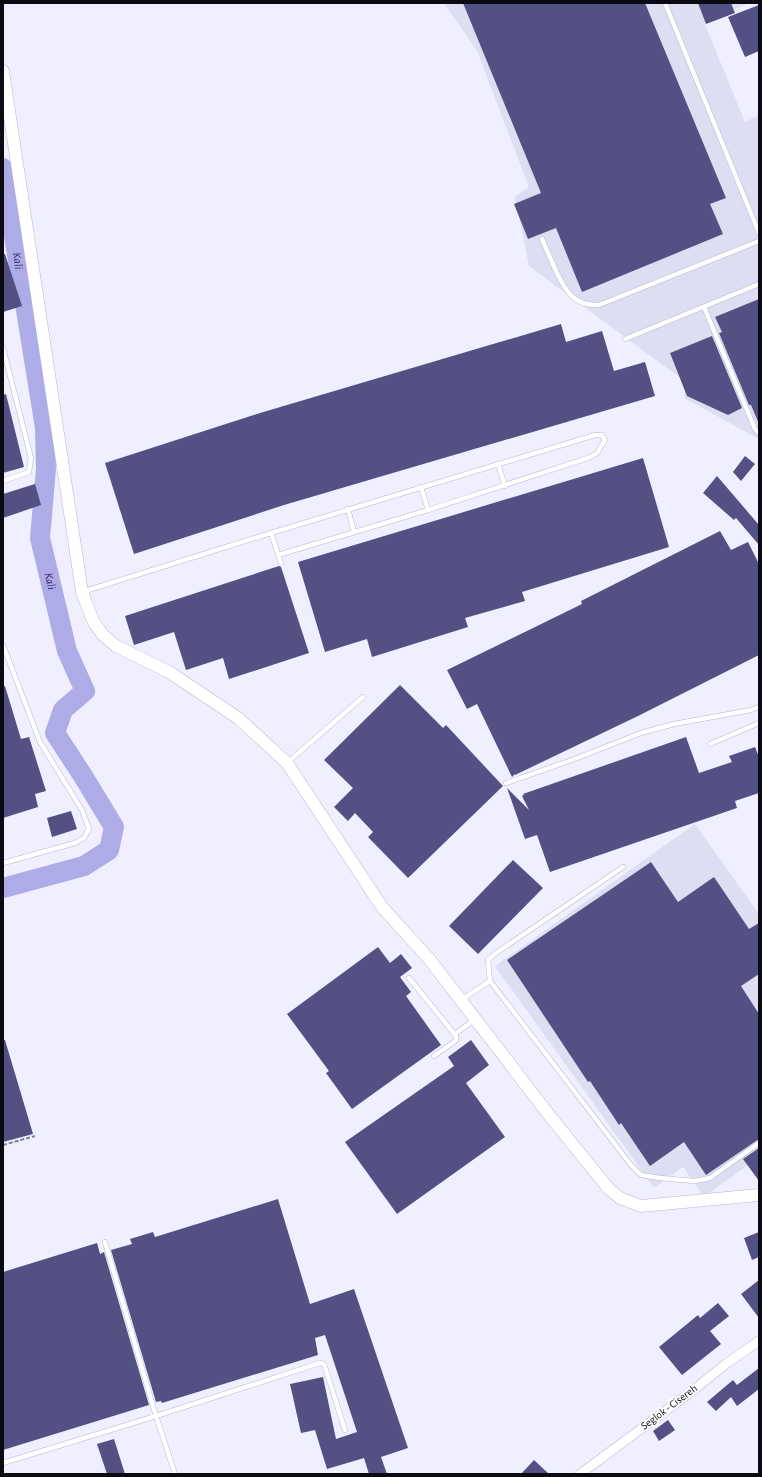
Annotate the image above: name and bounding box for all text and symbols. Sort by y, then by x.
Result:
water label: Kali [11,252,25,270]
water label: Kali [43,572,58,591]
street label: Seglok - Cisereh [639,1382,699,1432]

